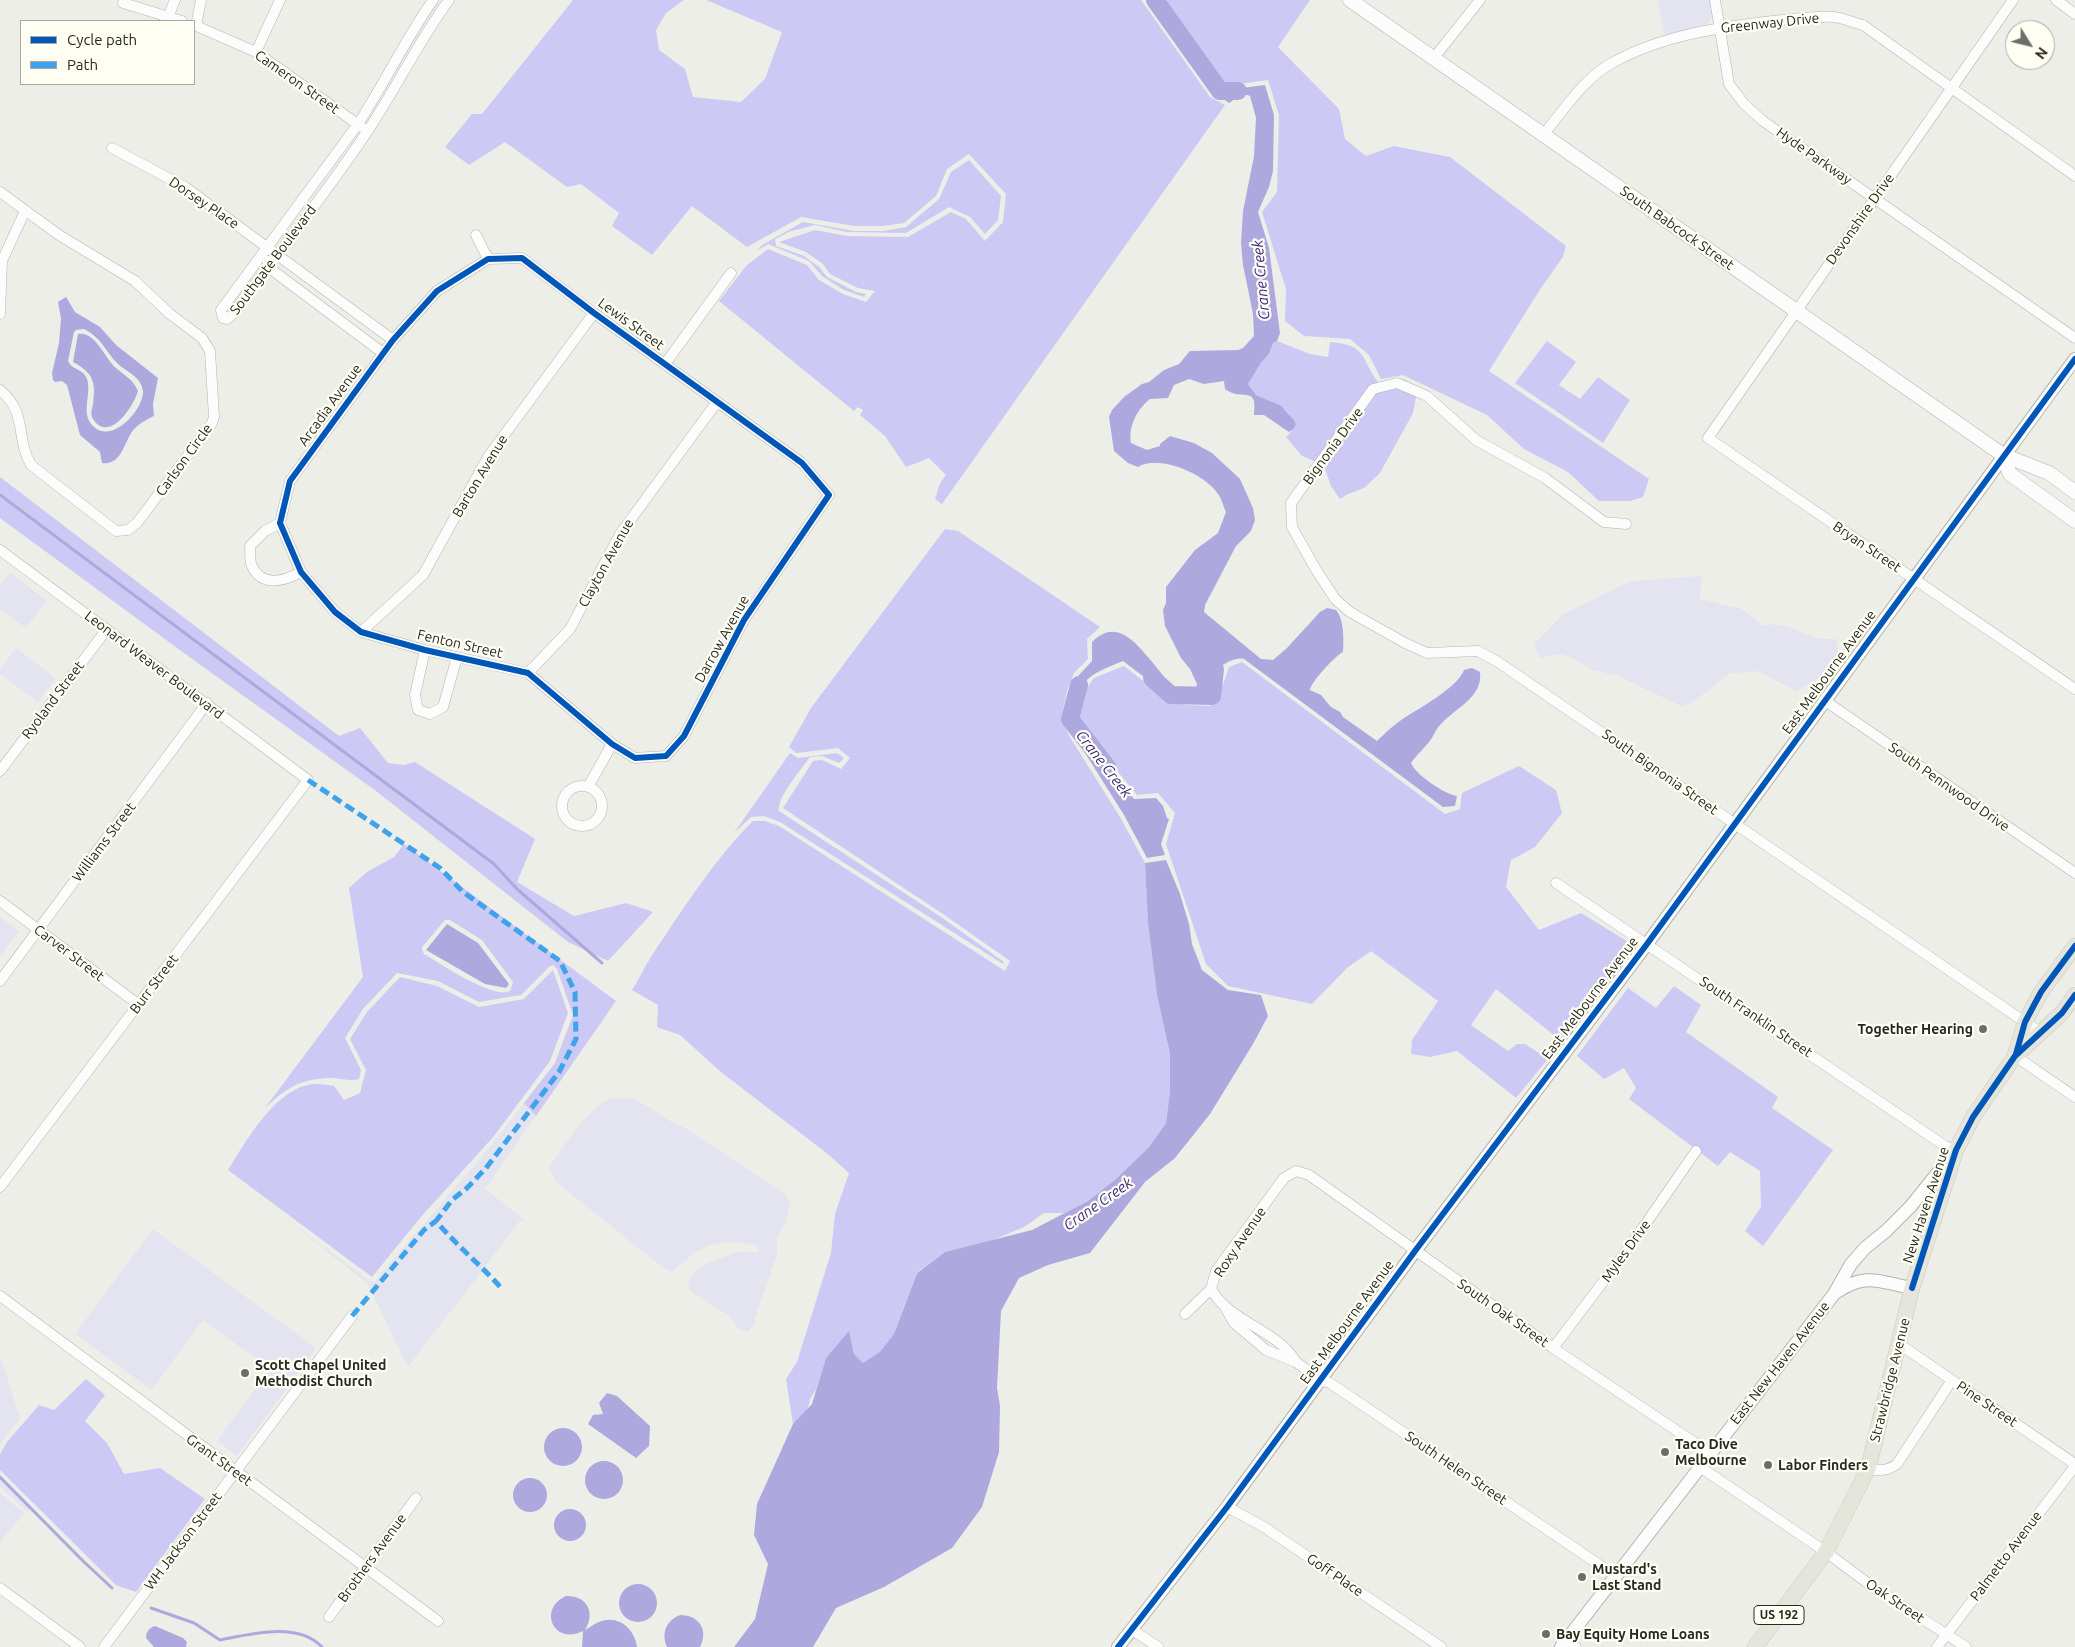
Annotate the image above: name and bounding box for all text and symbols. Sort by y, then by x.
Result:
street label: Greenway Drive [1720,9,1820,37]
legend [20,20,195,85]
north arrow [2005,20,2055,70]
text: Cycle path [67,31,137,48]
text: N [2032,44,2051,62]
street label: Cameron Street [251,47,343,117]
text: Path [67,56,98,73]
street label: Hyde Parkway [1773,124,1855,188]
street label: Devonshire Drive [1822,170,1898,268]
street label: Dorsey Place [166,174,242,232]
street label: South Babcock Street [1617,182,1737,274]
street label: Southgate Boulevard [226,202,320,318]
water label: Crane Creek [1249,239,1273,321]
street label: Lewis Street [595,294,667,354]
street label: Arcadia Avenue [295,361,365,449]
street label: Bignonia Drive [1299,404,1367,488]
street label: Carlson Circle [152,421,216,499]
street label: Barton Avenue [449,432,511,520]
street label: Clayton Avenue [575,516,637,610]
street label: Bryan Street [1830,518,1904,576]
street label: Darrow Avenue [691,592,753,686]
street label: Leonard Weaver Boulevard [81,607,227,723]
street label: East Melbourne Avenue [1778,607,1880,737]
street label: Fenton Street [416,626,504,662]
street label: Ryoland Street [18,658,88,742]
street label: South Bignonia Street [1599,726,1721,818]
water label: Crane Creek [1072,727,1136,801]
street label: South Pennwood Drive [1885,739,2013,835]
street label: Williams Street [69,799,139,885]
street label: Carver Street [31,921,107,985]
street label: East Melbourne Avenue [1538,933,1642,1063]
street label: Burr Street [126,951,182,1017]
street label: South Franklin Street [1696,973,1816,1061]
place label: Together Hearing [1858,1021,1973,1037]
marker: Together Hearing [1977,1023,1989,1035]
street label: New Haven Avenue [1899,1145,1953,1265]
water label: Crane Creek [1060,1174,1136,1234]
street label: Roxy Avenue [1210,1204,1270,1280]
street label: Myles Drive [1598,1217,1654,1285]
street label: East Melbourne Avenue [1296,1257,1398,1387]
street label: South Oak Street [1454,1275,1552,1351]
street label: East New Haven Avenue [1727,1298,1833,1428]
street label: Strawbridge Avenue [1866,1316,1914,1444]
place label: Scott Chapel United Methodist Church [255,1357,386,1390]
marker: Scott Chapel United Methodist Church [239,1367,251,1379]
street label: Pine Street [1953,1378,2021,1430]
street label: South Helen Street [1402,1428,1510,1508]
street label: Grant Street [183,1430,255,1490]
place label: Taco Dive Melbourne [1675,1436,1747,1468]
marker: Taco Dive Melbourne [1659,1446,1671,1458]
place label: Labor Finders [1778,1457,1868,1473]
marker: Labor Finders [1762,1459,1774,1471]
street label: WH Jackson Street [141,1489,225,1593]
street label: Palmetto Avenue [1967,1508,2045,1604]
street label: Brothers Avenue [334,1510,410,1606]
street label: Goff Place [1303,1550,1367,1600]
place label: Mustard's Last Stand [1592,1561,1661,1594]
marker: Mustard's Last Stand [1576,1571,1588,1583]
street label: Oak Street [1862,1575,1928,1627]
road number: US 192 [1754,1606,1804,1624]
place label: Bay Equity Home Loans [1556,1626,1710,1642]
marker: Bay Equity Home Loans [1540,1628,1552,1640]

